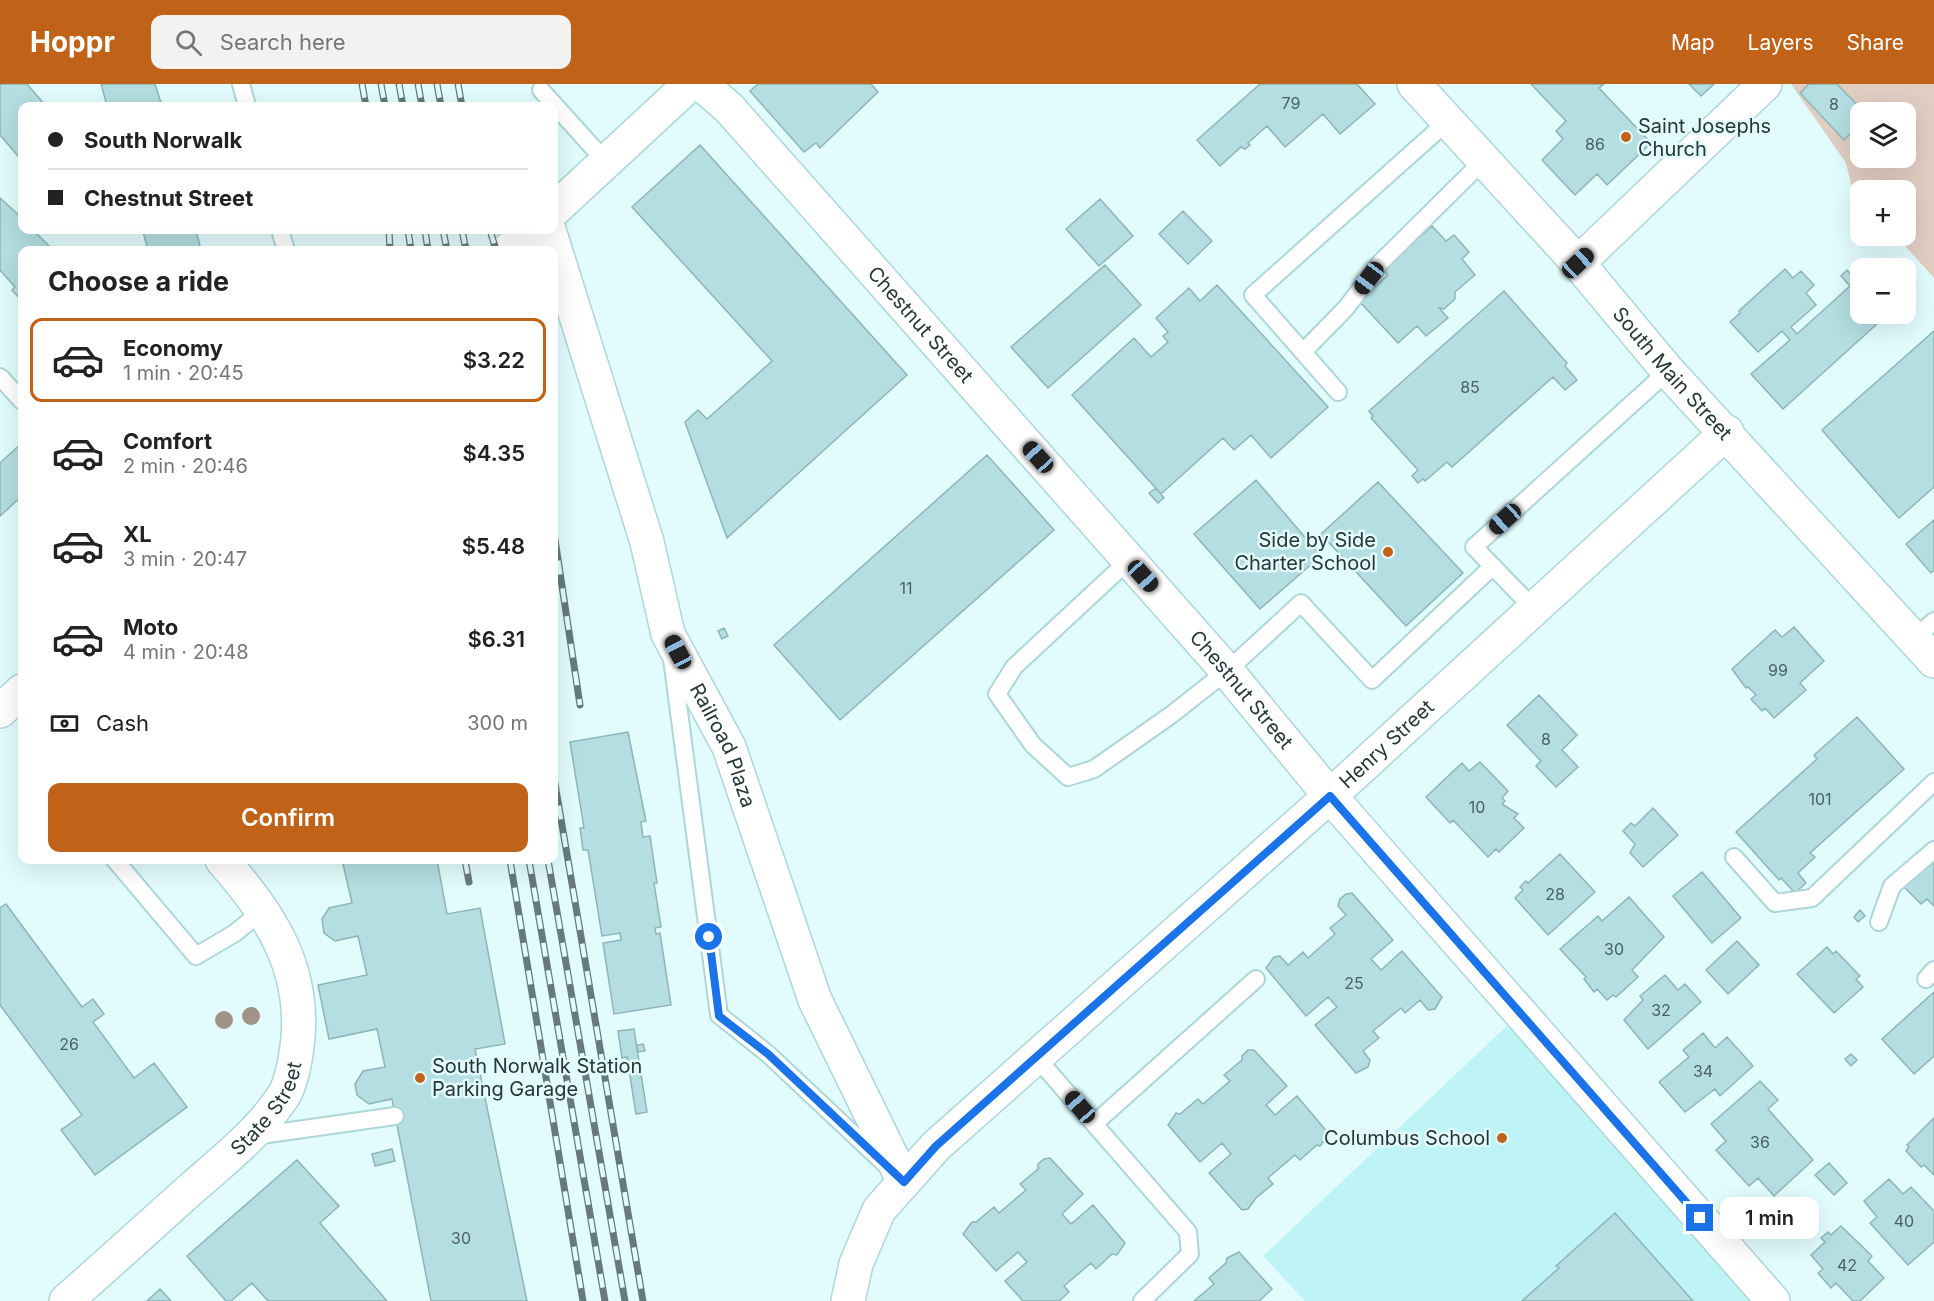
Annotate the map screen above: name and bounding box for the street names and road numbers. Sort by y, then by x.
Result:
street label: Chestnut Street [863,261,979,388]
street label: South Main Street [1608,302,1737,445]
street label: Chestnut Street [1185,625,1298,754]
street label: Railroad Plaza [685,679,761,810]
street label: Henry Street [1334,695,1439,793]
street label: State Street [226,1059,307,1160]

